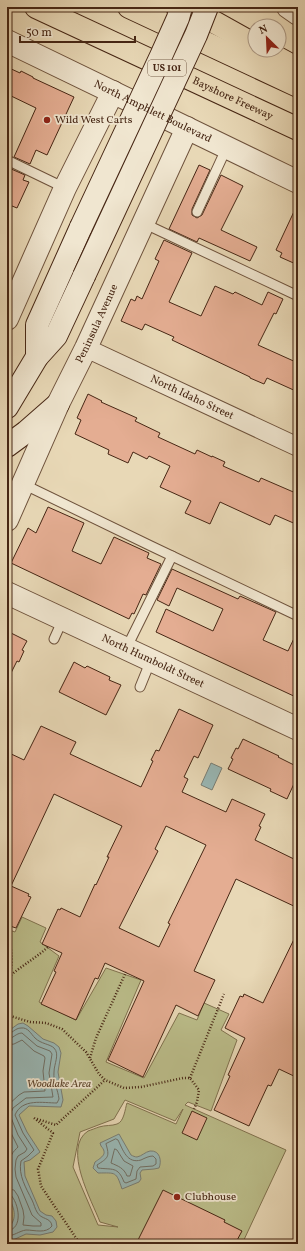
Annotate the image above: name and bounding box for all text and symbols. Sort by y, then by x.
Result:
scale bar [20,18,135,44]
north arrow [247,18,287,58]
text: N [257,22,270,39]
text: 50 m [26,25,52,41]
road number: US 101 [148,60,186,76]
street label: Bayshore Freeway [190,73,276,124]
street label: North Amphlett Boulevard [91,77,214,147]
place label: Wild West Carts [55,113,133,128]
marker: Wild West Carts [42,115,52,125]
street label: Peninsula Avenue [72,282,122,366]
street label: North Idaho Street [148,372,236,423]
street label: North Humboldt Street [99,631,207,692]
park label: Woodlake Area [27,1077,91,1092]
place label: Clubhouse [185,1190,236,1205]
marker: Clubhouse [172,1192,182,1202]

